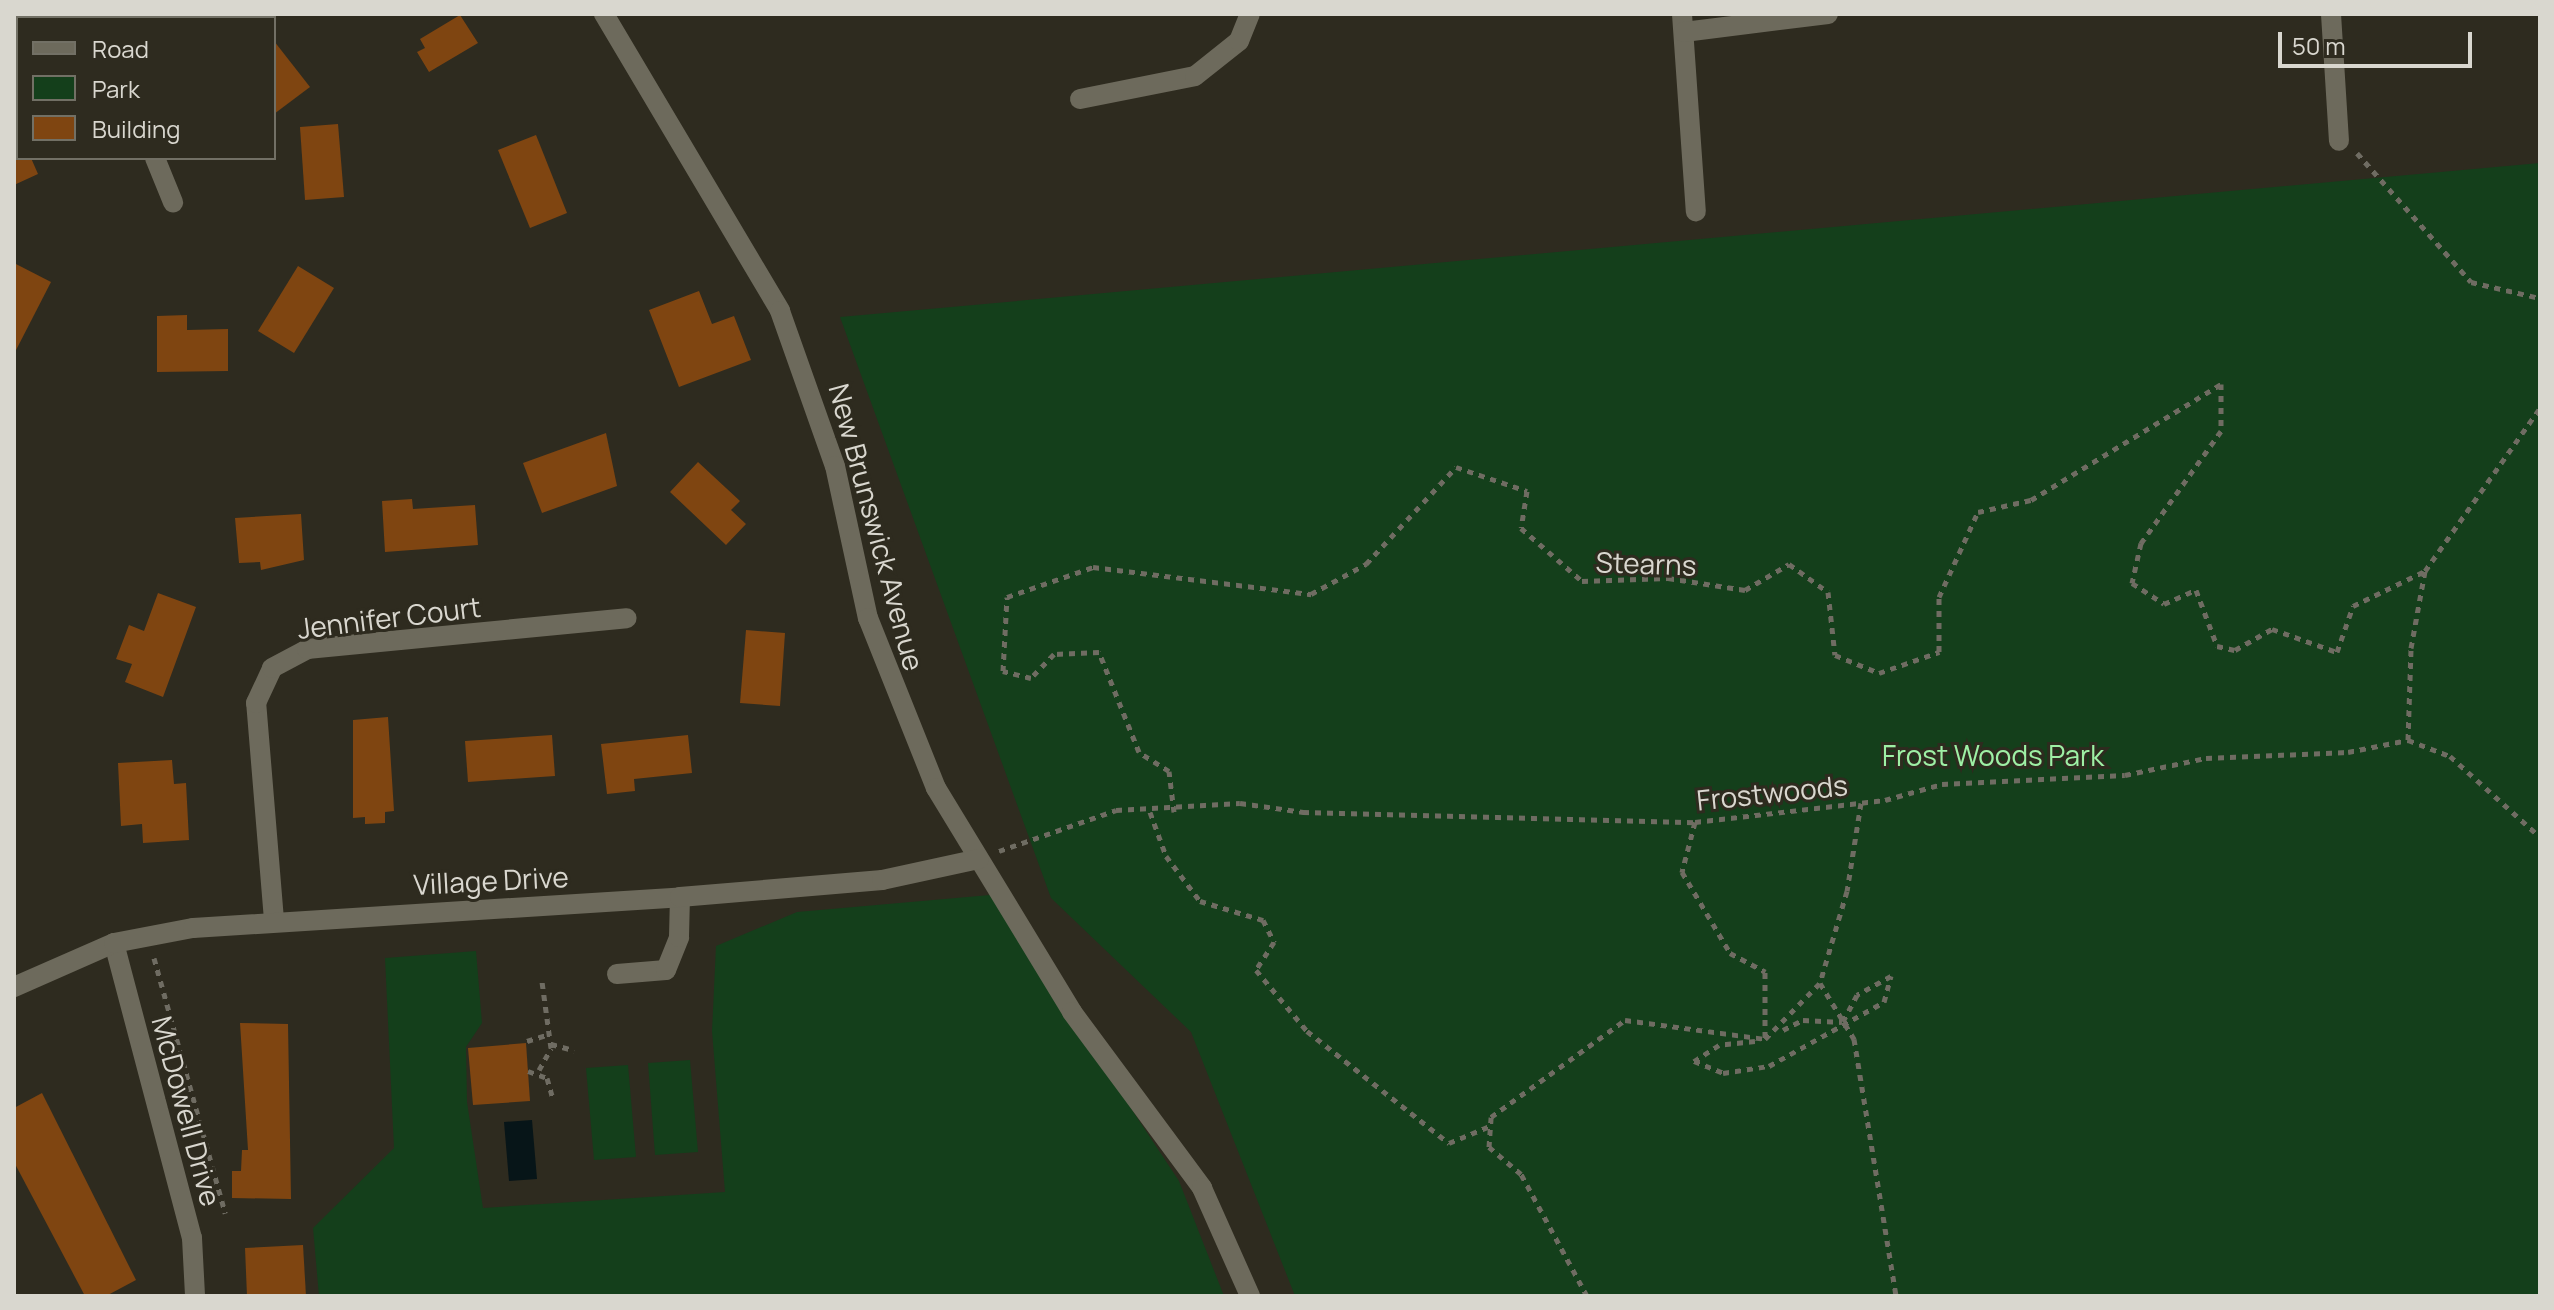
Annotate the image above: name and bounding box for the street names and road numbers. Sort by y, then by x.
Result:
street label: New Brunswick Avenue [823,380,931,674]
street label: Stearns [1595,544,1697,582]
street label: Jennifer Court [295,589,483,645]
street label: Frostwoods [1695,767,1849,817]
street label: Village Drive [412,859,570,901]
street label: McDowell Drive [146,1012,228,1210]

